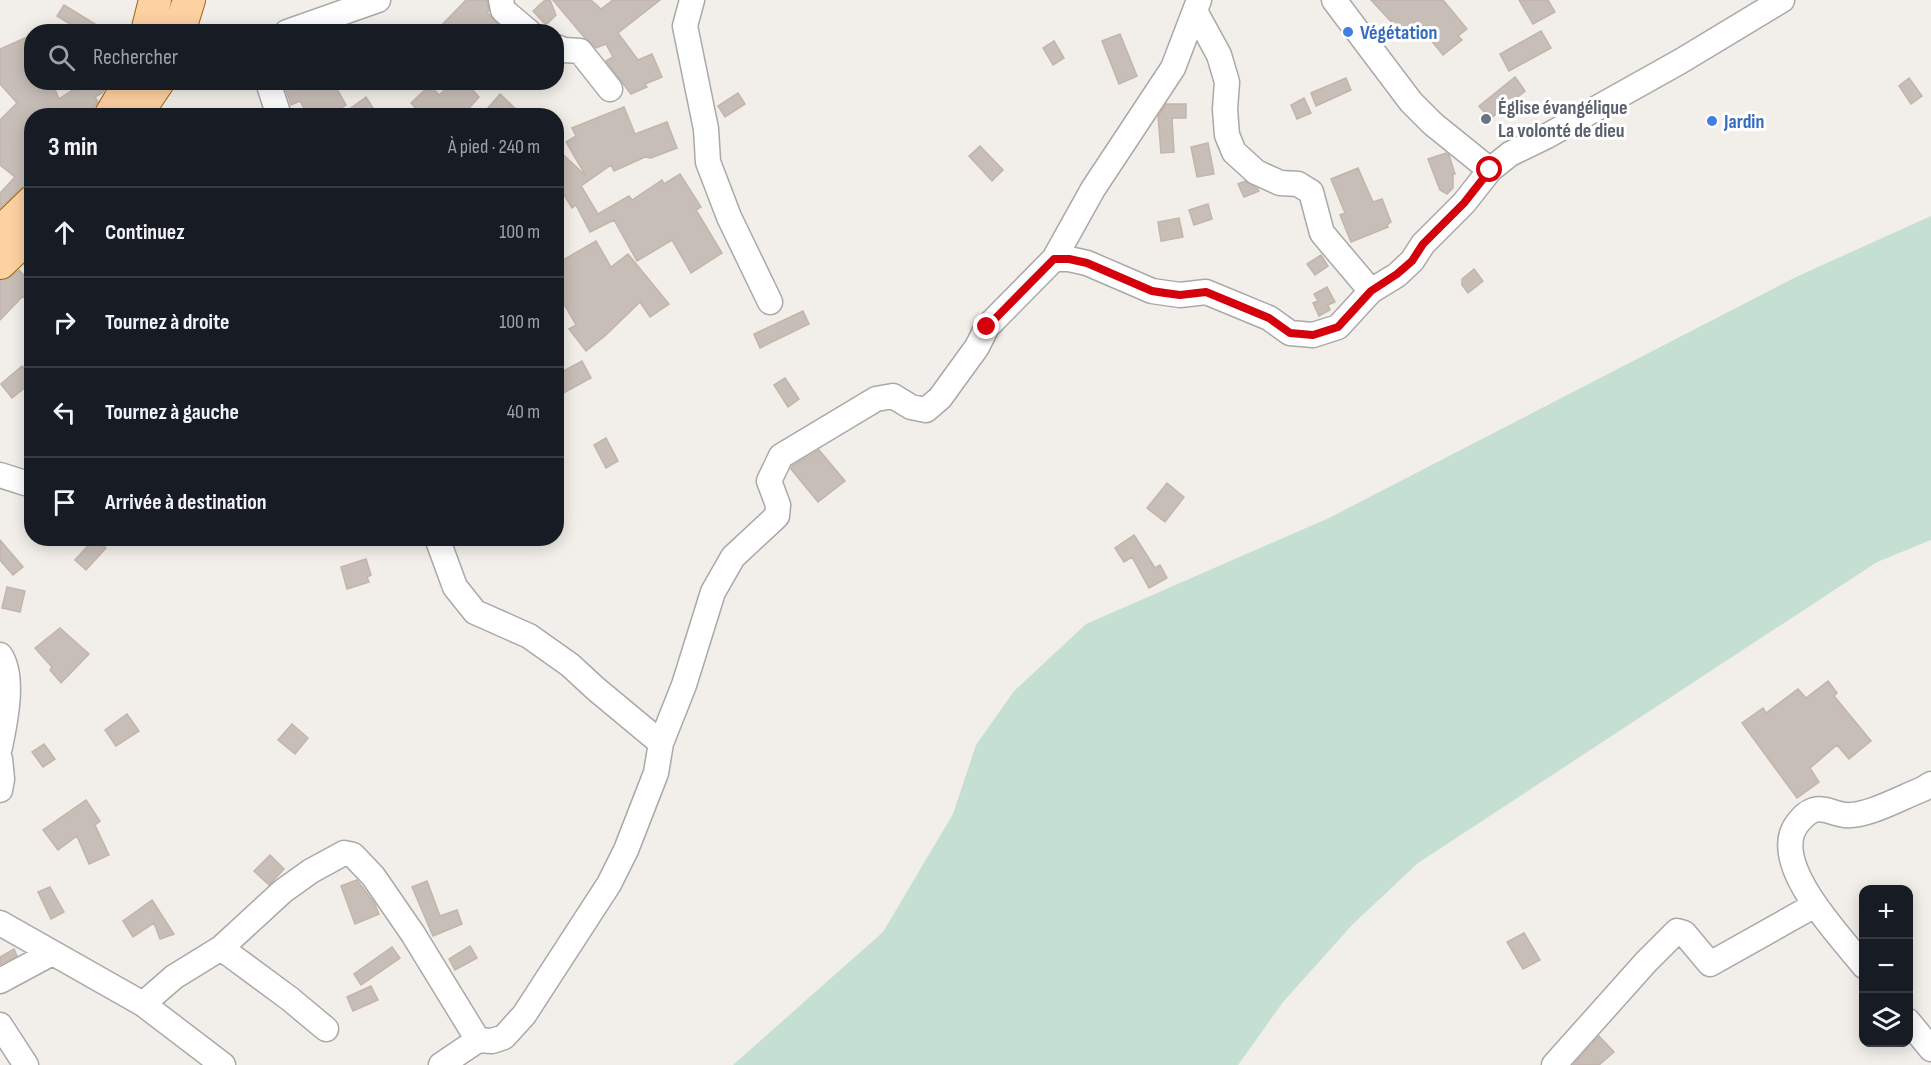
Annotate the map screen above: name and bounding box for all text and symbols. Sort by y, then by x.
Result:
place label: Végétation [1360,21,1437,45]
search box [24,24,564,90]
marker: Végétation [1341,25,1355,39]
icon: search [45,41,78,74]
text: Rechercher [93,44,178,71]
place label: Église évangélique La volonté de dieu [1498,96,1628,143]
place label: Jardin [1723,110,1764,134]
marker: Église évangélique La volonté de dieu [1479,112,1493,126]
marker: Jardin [1705,114,1719,128]
text: 3 min [48,132,98,163]
text: À pied · 240 m [448,135,540,159]
route start [1476,156,1502,182]
icon: ahead [48,216,81,249]
text: Continuez [105,219,185,246]
text: 100 m [499,220,540,244]
icon: right [48,306,81,339]
text: Tournez à droite [105,309,230,336]
text: 100 m [499,310,540,334]
route end [973,313,999,339]
icon: left [48,396,81,429]
text: Tournez à gauche [105,399,239,426]
text: 40 m [507,400,540,424]
icon: arrive [48,486,81,519]
text: Arrivée à destination [105,489,267,516]
map controls [1859,885,1913,1047]
button: + [1859,885,1913,939]
button: − [1859,939,1913,993]
button: layers [1859,993,1913,1047]

